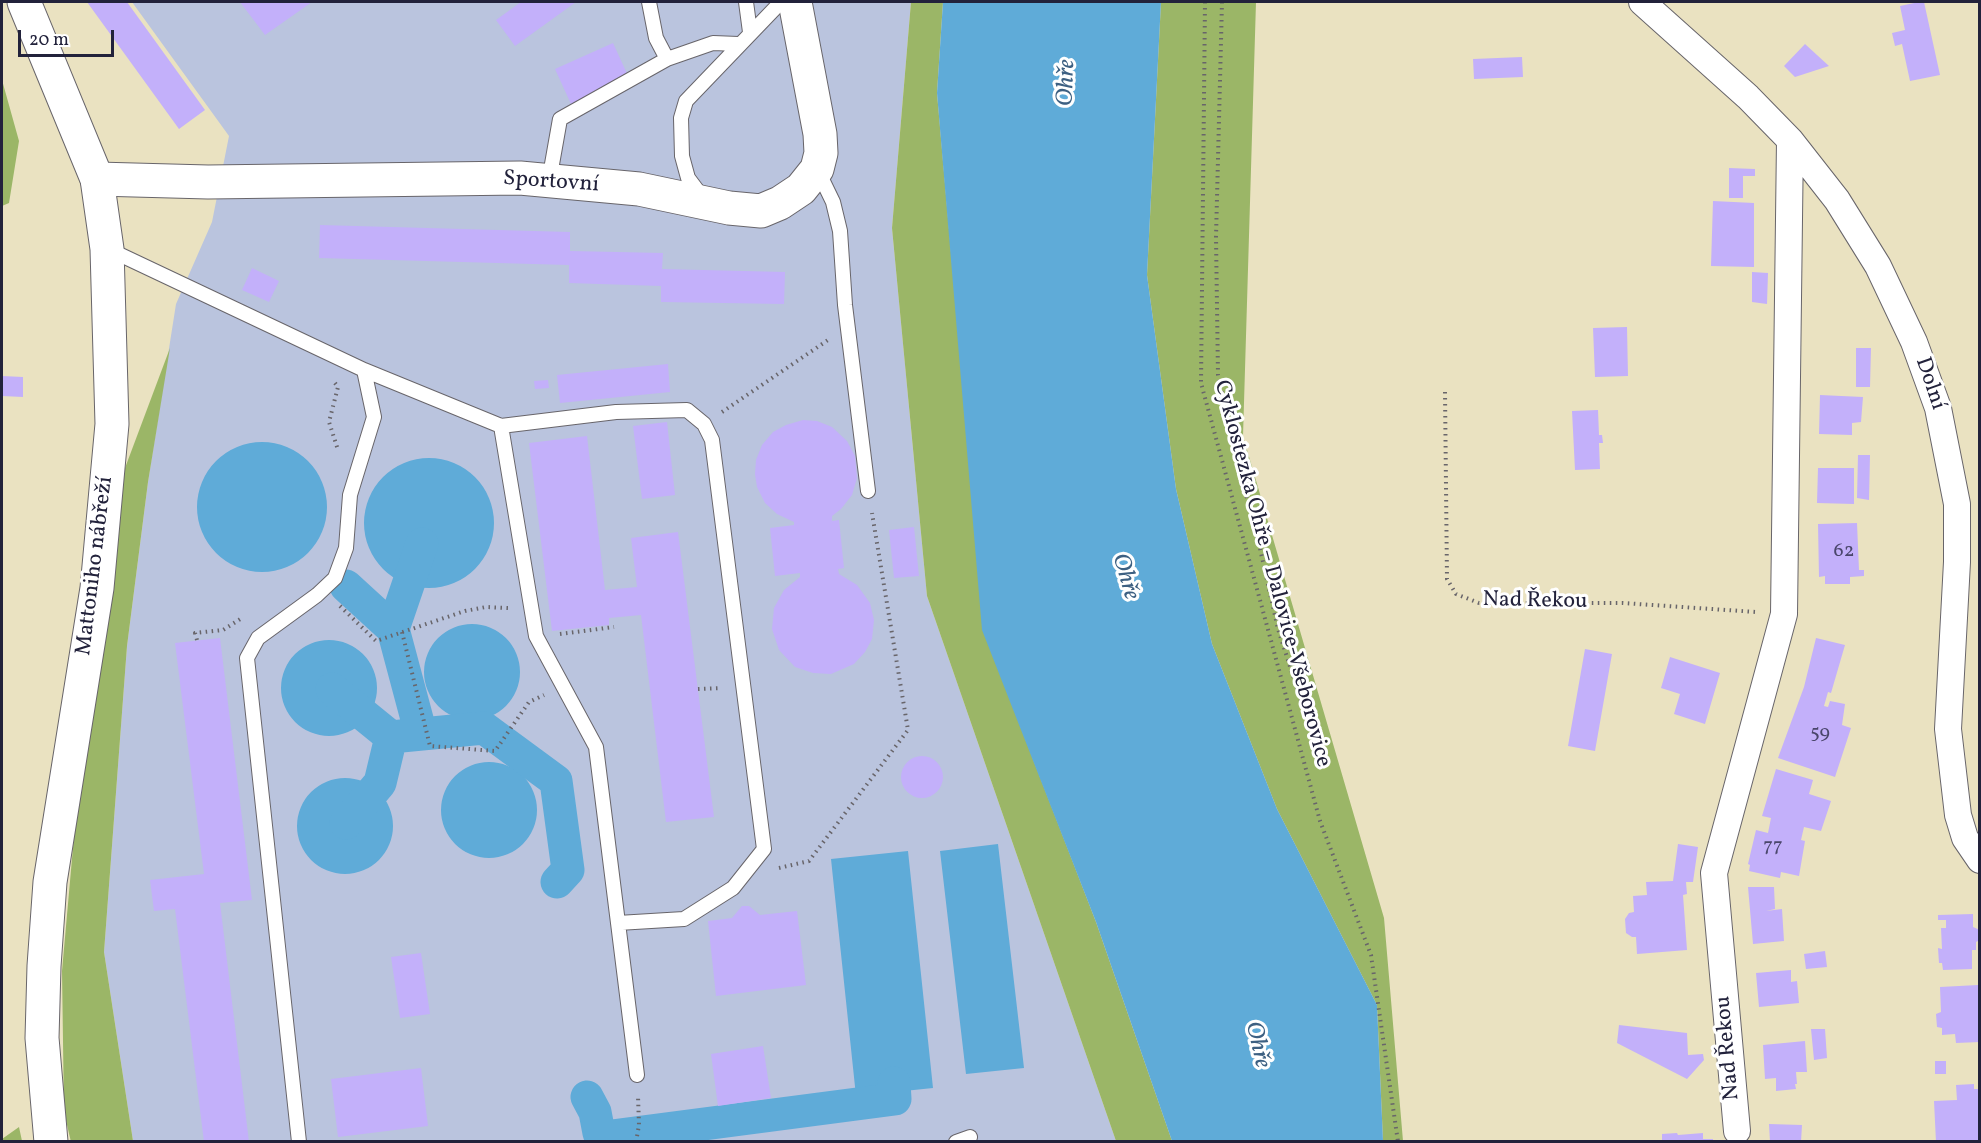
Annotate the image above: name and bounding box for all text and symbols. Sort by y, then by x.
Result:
scale bar [21,18,117,56]
text: 20 m [29,28,69,53]
water label: Ohře [1053,59,1083,107]
street label: Sportovní [502,166,600,200]
street label: Dolní [1908,354,1950,414]
street label: Cyklostezka Ohře – Dalovice-Všeborovice [1207,378,1335,770]
street label: Mattoniho nábřeží [72,475,120,657]
house number: 62 [1834,540,1854,564]
water label: Ohře [1104,551,1144,603]
street label: Nad Řekou [1482,588,1588,616]
house number: 59 [1810,722,1830,746]
house number: 77 [1763,835,1783,859]
street label: Nad Řekou [1711,995,1747,1101]
water label: Ohře [1237,1019,1275,1071]

